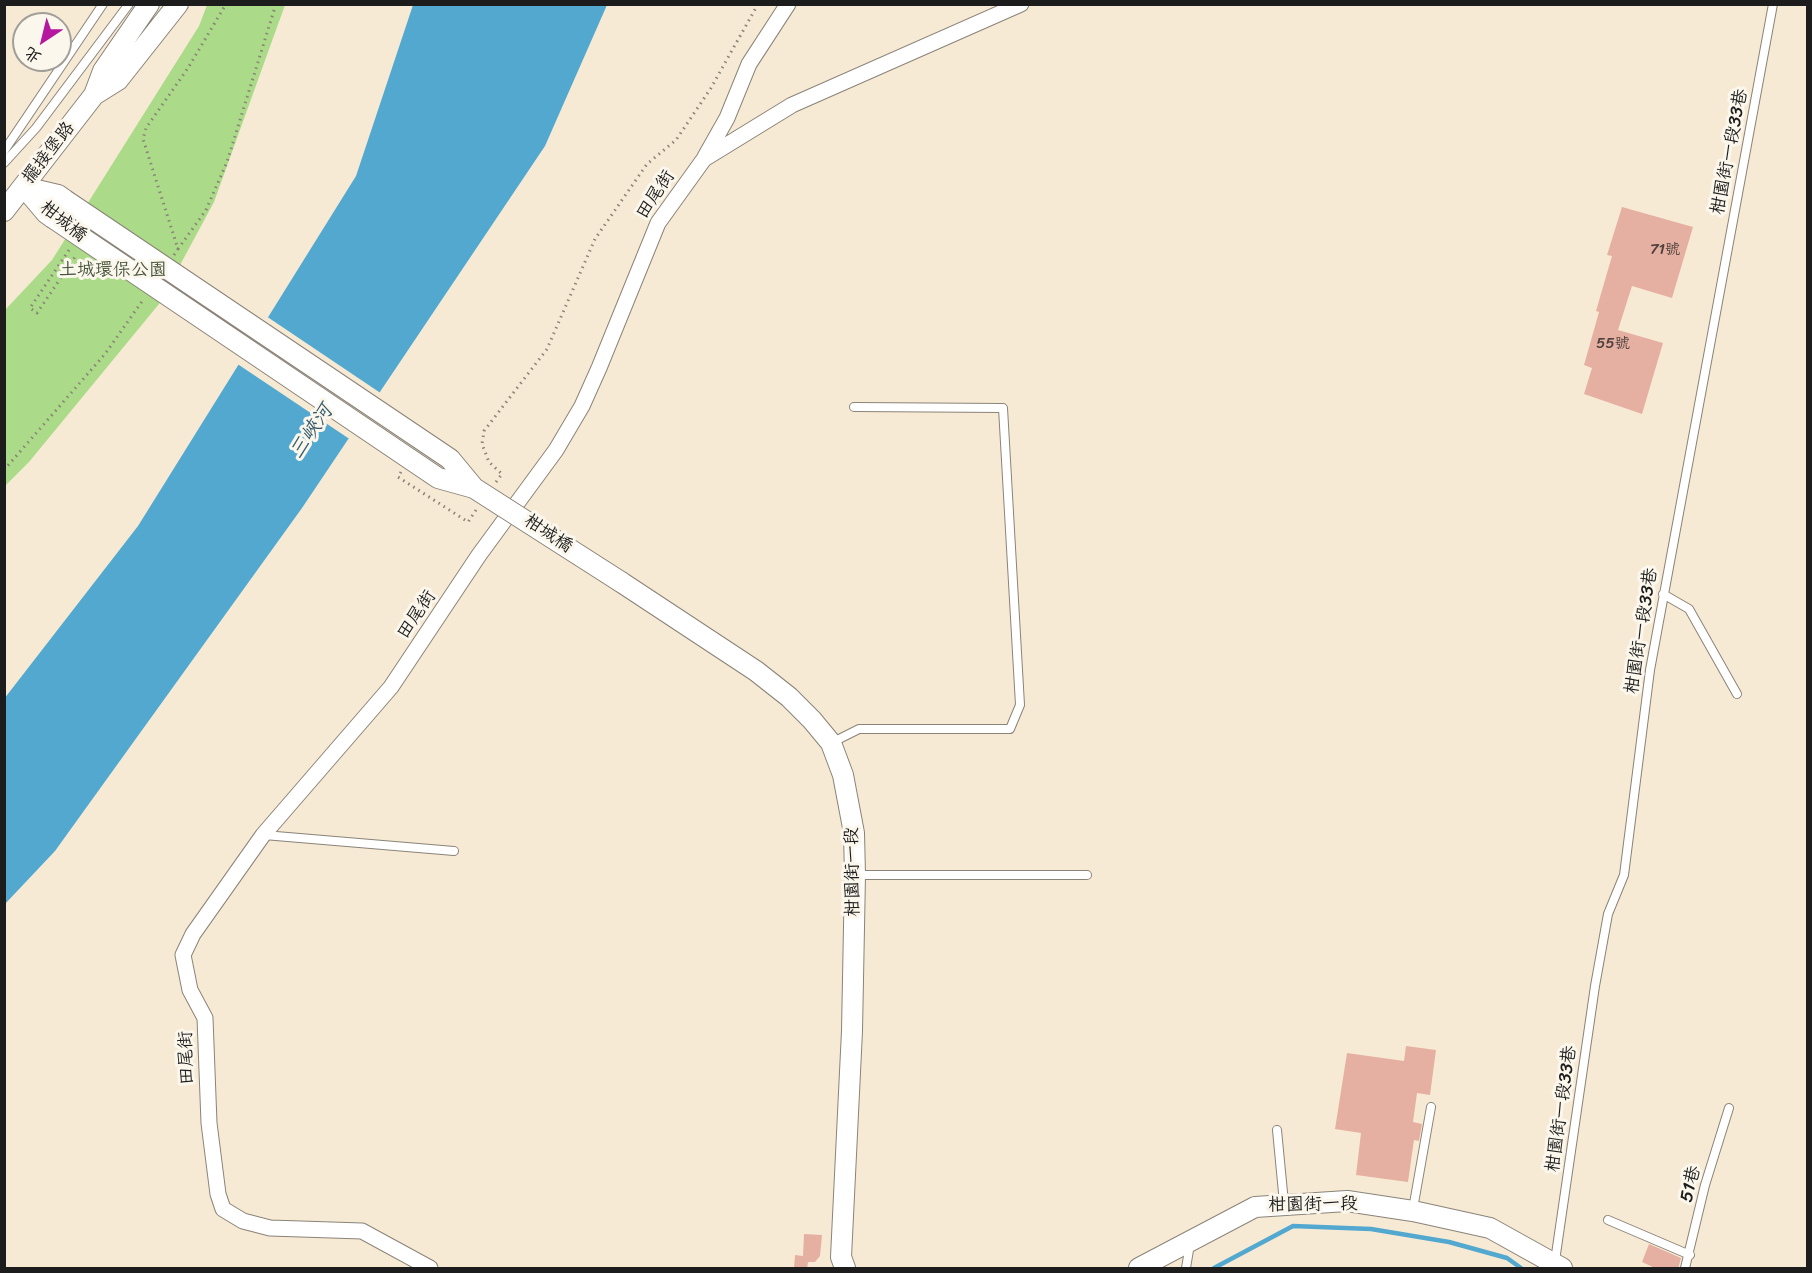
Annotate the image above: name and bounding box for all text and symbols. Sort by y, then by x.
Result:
north arrow [12,12,72,72]
text: 北 [18,39,47,72]
street label: 柑園街一段33巷 [1707,87,1753,217]
street label: 擺接堡路 [18,118,80,188]
street label: 田尾街 [632,166,680,224]
street label: 柑城橋 [35,197,91,247]
house number: 71號 [1650,241,1680,259]
park label: 土城環保公園 [59,259,167,281]
house number: 55號 [1596,335,1630,353]
water label: 三峽河 [285,400,339,464]
street label: 柑城橋 [519,510,577,558]
street label: 柑園街一段33巷 [1621,566,1663,696]
street label: 田尾街 [393,587,441,643]
street label: 柑園街一段 [841,827,865,917]
street label: 田尾街 [175,1031,199,1085]
street label: 柑園街一段33巷 [1542,1044,1582,1174]
street label: 51巷 [1676,1164,1706,1204]
street label: 柑園街一段 [1268,1193,1358,1217]

